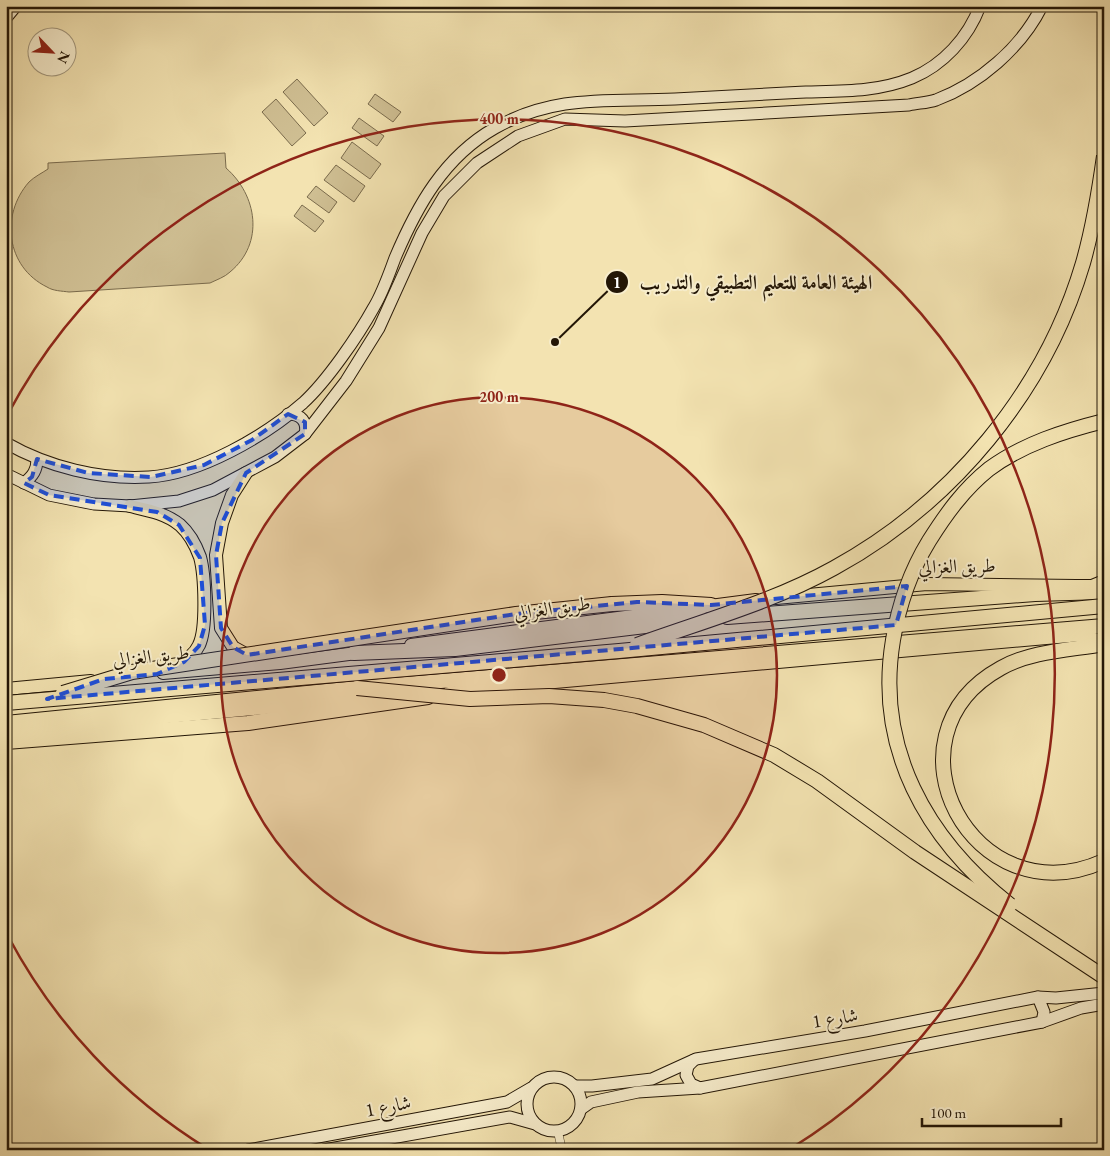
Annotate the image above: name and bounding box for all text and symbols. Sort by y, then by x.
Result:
north arrow [28,28,78,78]
text: N [53,49,74,67]
text: 400 m [479,109,519,128]
callout: الهيئة العامة للتعليم التطبيقي والتدريب [605,265,883,300]
text: الهيئة العامة للتعليم التطبيقي والتدريب [640,269,872,302]
text: 1 [613,273,621,292]
text: 200 m [479,387,519,406]
street label: طريق الغزالي [918,553,996,582]
street label: طريق الغزالي [512,590,592,629]
street label: طريق الغزالي [111,640,191,675]
centre of rings [490,666,508,684]
street label: شارع 1 [810,1002,860,1037]
street label: شارع 1 [363,1089,413,1126]
scale bar [922,1096,1061,1128]
text: 100 m [930,1103,967,1122]

